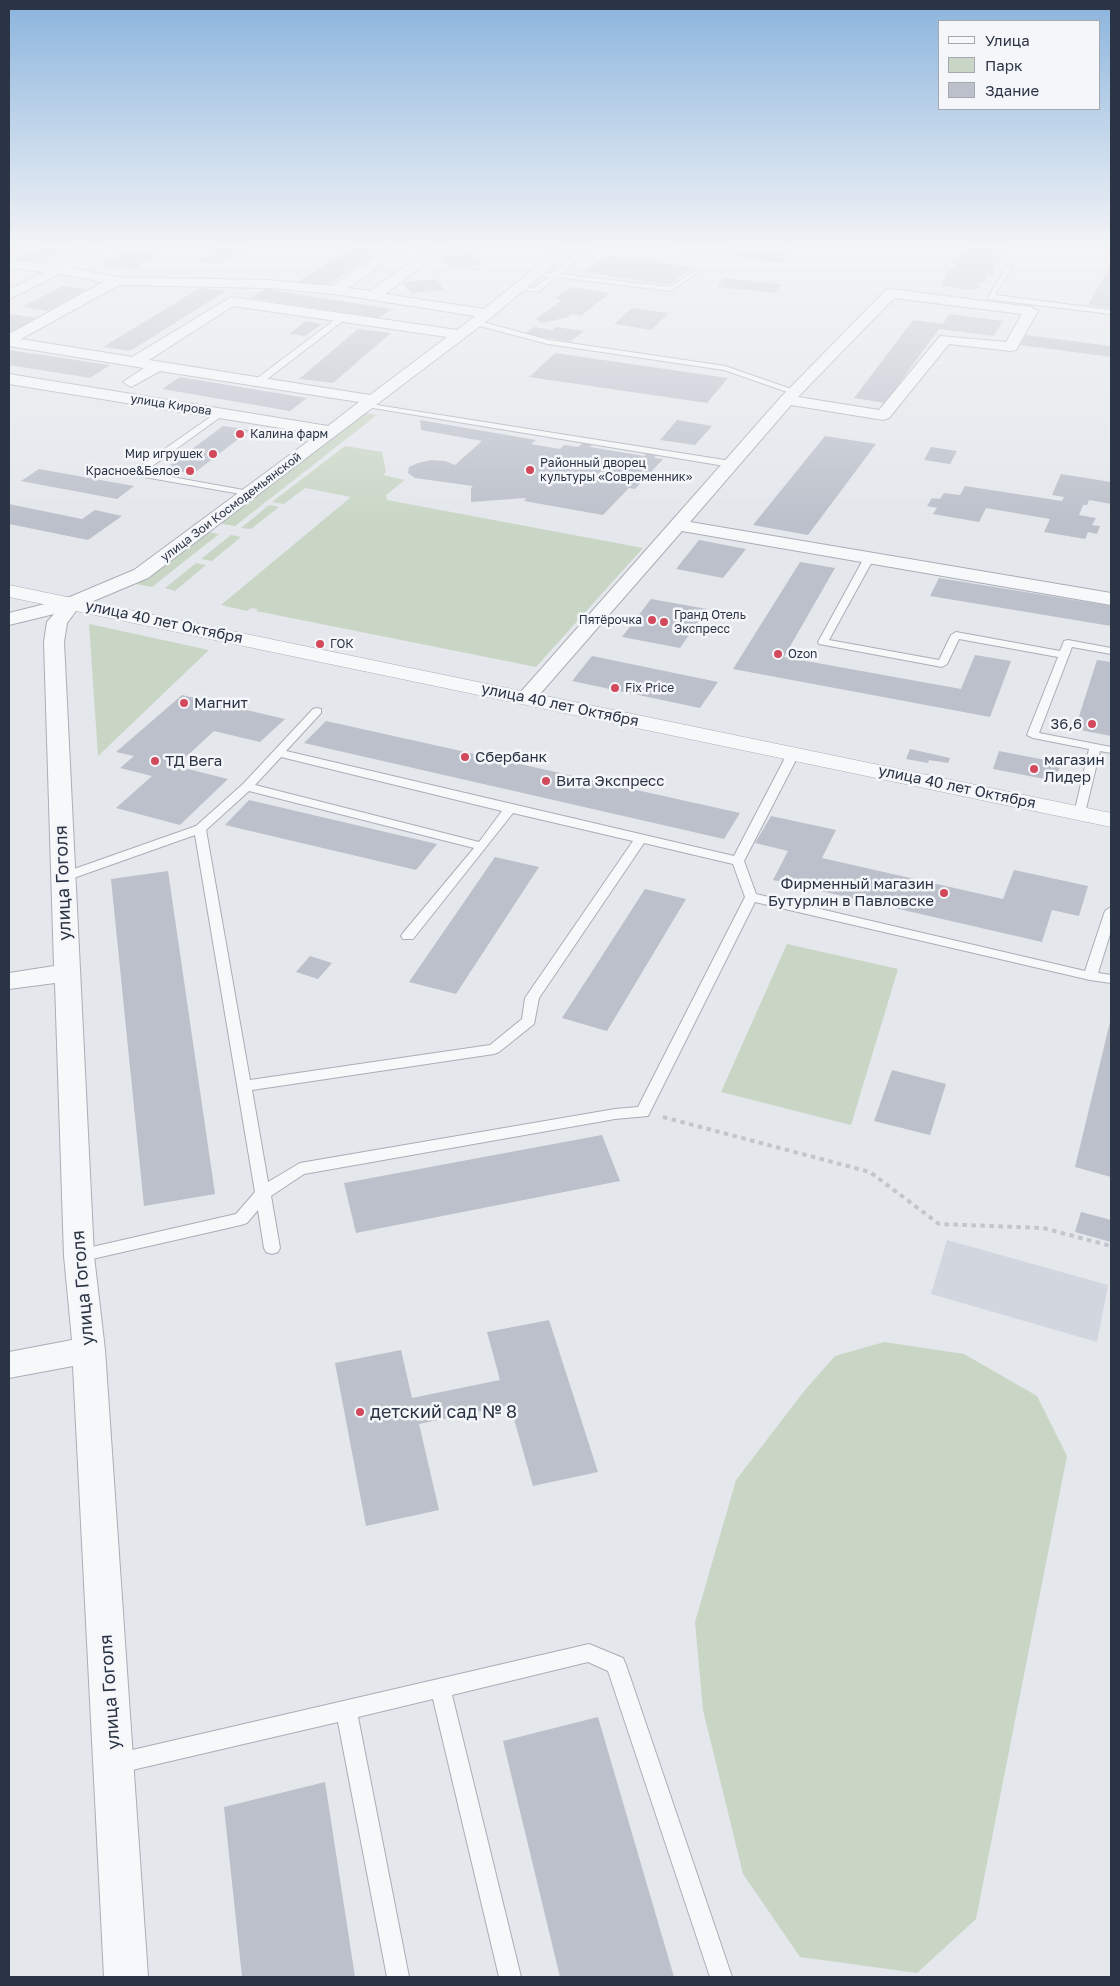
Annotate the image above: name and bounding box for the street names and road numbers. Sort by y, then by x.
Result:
street label: улица Кирова [129,391,213,419]
street label: улица Зои Космодемьянской [158,449,304,565]
street label: улица 40 лет Октября [84,597,244,647]
street label: улица 40 лет Октября [480,680,640,730]
street label: улица 40 лет Октября [877,762,1037,812]
street label: улица Гоголя [50,825,76,941]
street label: улица Гоголя [67,1229,99,1347]
street label: улица Гоголя [95,1634,125,1750]

